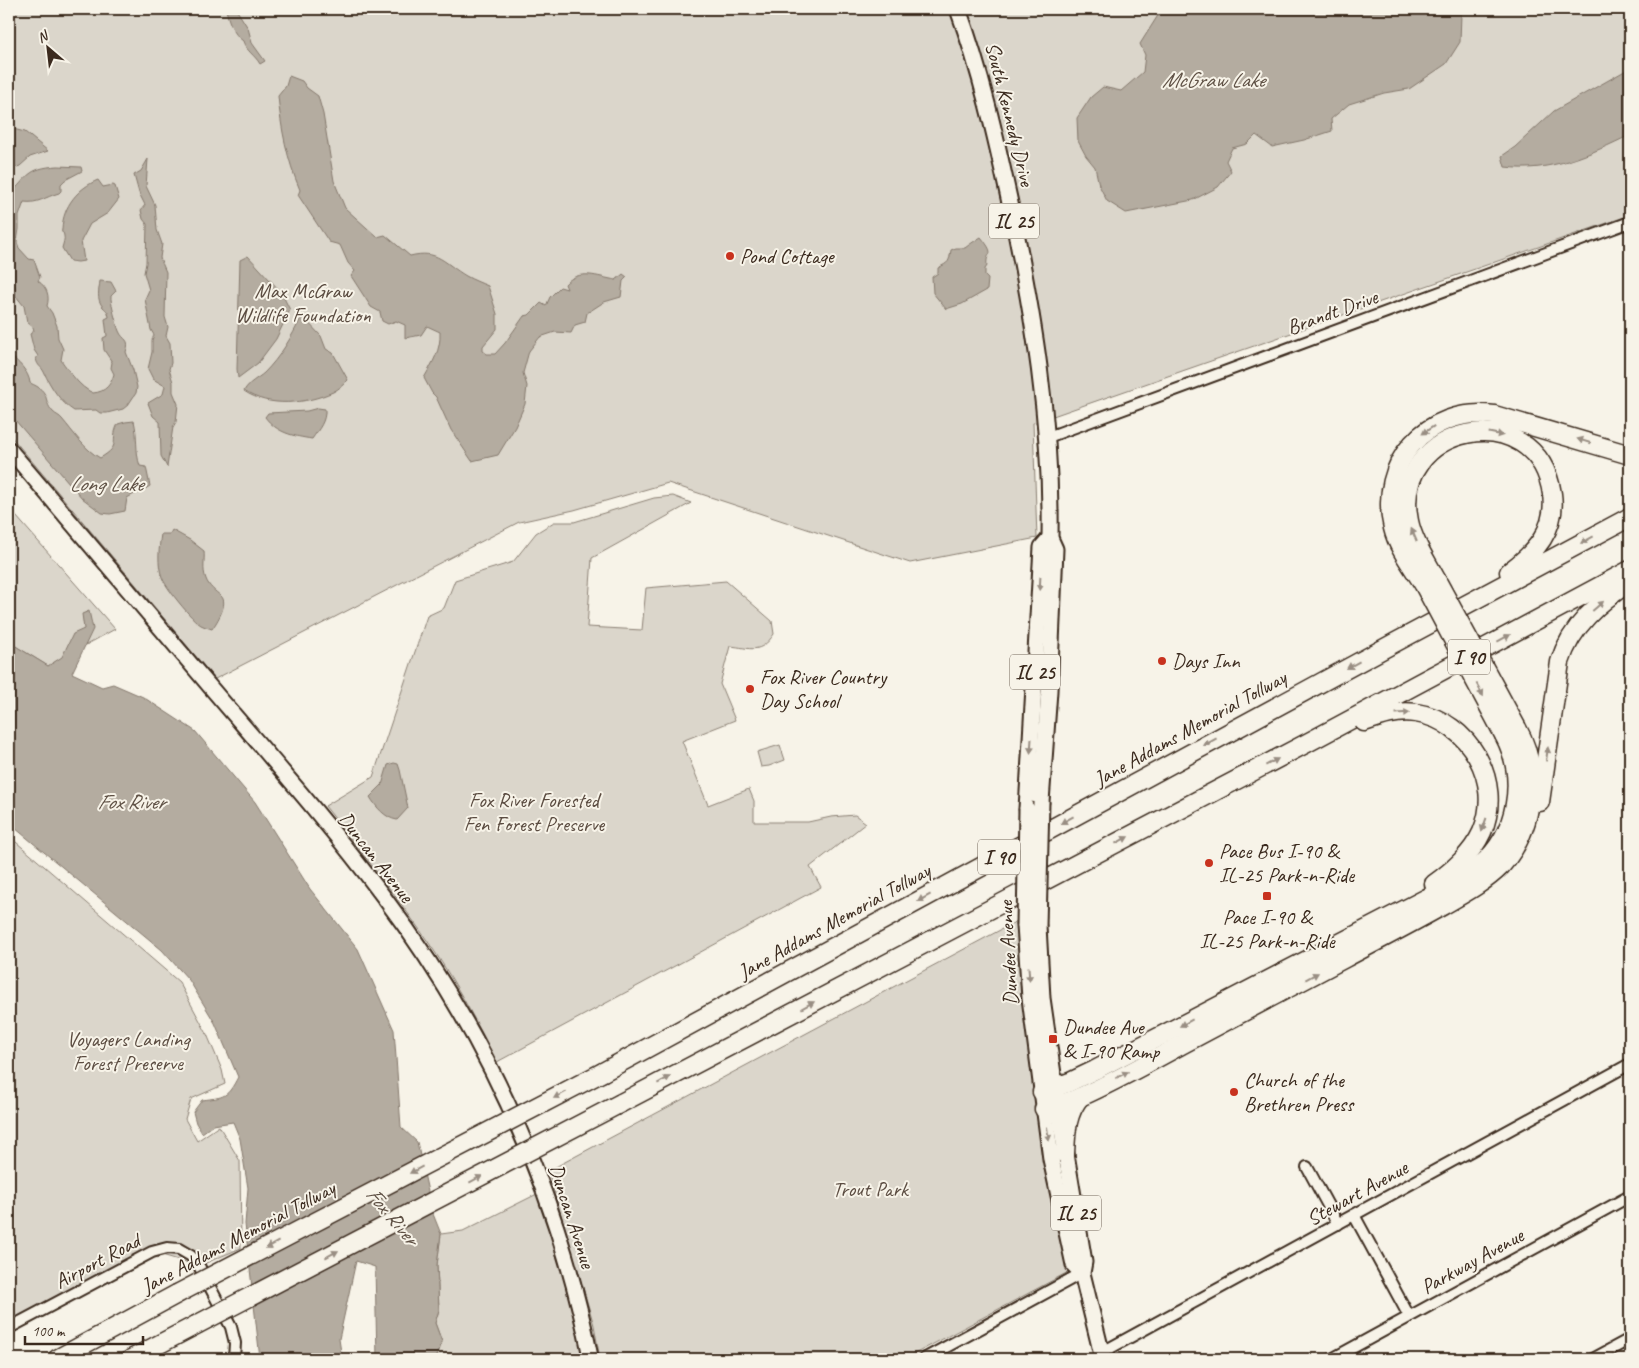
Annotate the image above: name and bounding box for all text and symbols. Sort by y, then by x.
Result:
north arrow [22,22,72,72]
text: N [34,26,52,47]
street label: South Kennedy Drive [980,39,1041,190]
water label: McGraw Lake [1162,66,1267,94]
road number: IL 25 [989,204,1039,238]
place label: Pond Cottage [740,243,836,269]
marker: Pond Cottage [724,250,736,262]
park label: Max McGraw Wildlife Foundation [235,278,371,328]
street label: Brandt Drive [1283,283,1382,340]
one-way arrow [1422,425,1435,435]
one-way arrow [1488,430,1504,438]
one-way arrow [1576,436,1591,444]
water label: Long Lake [69,470,146,498]
one-way arrow [1410,527,1418,542]
one-way arrow [1580,536,1594,544]
one-way arrow [1035,576,1043,592]
one-way arrow [1592,600,1604,612]
one-way arrow [1497,634,1512,642]
road number: I 90 [1448,640,1490,674]
place label: Days Inn [1172,648,1240,674]
road number: IL 25 [1010,654,1060,690]
marker: Days Inn [1156,655,1168,667]
one-way arrow [1345,661,1360,669]
street label: Jane Addams Memorial Tollway [1088,663,1292,792]
place label: Fox River Country Day School [760,664,888,714]
marker: Fox River Country Day School [744,683,756,695]
one-way arrow [1476,683,1484,697]
one-way arrow [1395,708,1411,716]
one-way arrow [1027,738,1035,754]
one-way arrow [1203,738,1217,747]
one-way arrow [1543,746,1551,762]
one-way arrow [1265,758,1279,766]
park label: Fox River Forested Fen Forest Preserve [464,787,605,837]
water label: Fox River [97,788,169,816]
street label: Duncan Avenue [333,806,420,908]
one-way arrow [1060,816,1075,824]
one-way arrow [1479,818,1487,833]
one-way arrow [1115,836,1130,844]
place label: Pace Bus I-90 & IL-25 Park-n-Ride [1219,838,1355,888]
road number: I 90 [978,840,1020,874]
street label: Jane Addams Memorial Tollway [732,856,936,985]
marker: Pace Bus I-90 & IL-25 Park-n-Ride [1203,857,1215,869]
marker: Pace I-90 & IL-25 Park-n-Ride [1261,890,1273,902]
one-way arrow [918,893,931,902]
street label: Dundee Avenue [992,899,1024,1006]
place label: Pace I-90 & IL-25 Park-n-Ride [1199,904,1336,954]
one-way arrow [1025,966,1033,982]
one-way arrow [1305,972,1319,980]
one-way arrow [801,1001,815,1009]
place label: Dundee Ave & I-90 Ramp [1063,1014,1160,1064]
one-way arrow [1178,1019,1193,1027]
park label: Voyagers Landing Forest Preserve [66,1026,191,1076]
marker: Dundee Ave & I-90 Ramp [1047,1033,1059,1045]
place label: Church of the Brethren Press [1244,1067,1355,1117]
one-way arrow [1115,1071,1129,1079]
one-way arrow [657,1076,671,1085]
marker: Church of the Brethren Press [1228,1086,1240,1098]
one-way arrow [553,1091,567,1099]
one-way arrow [1044,1126,1052,1142]
street label: Stewart Avenue [1302,1154,1413,1231]
street label: Duncan Avenue [543,1161,601,1272]
one-way arrow [409,1166,423,1174]
street label: Jane Addams Memorial Tollway [136,1174,341,1300]
one-way arrow [469,1175,484,1183]
park label: Trout Park [832,1176,910,1202]
water label: Fox River [360,1181,427,1254]
road number: IL 25 [1051,1196,1101,1230]
street label: Parkway Avenue [1416,1222,1529,1300]
street label: Airport Road [50,1226,147,1294]
one-way arrow [264,1241,279,1249]
one-way arrow [325,1250,340,1258]
scale bar [25,1313,142,1345]
text: 100 m [32,1322,66,1341]

